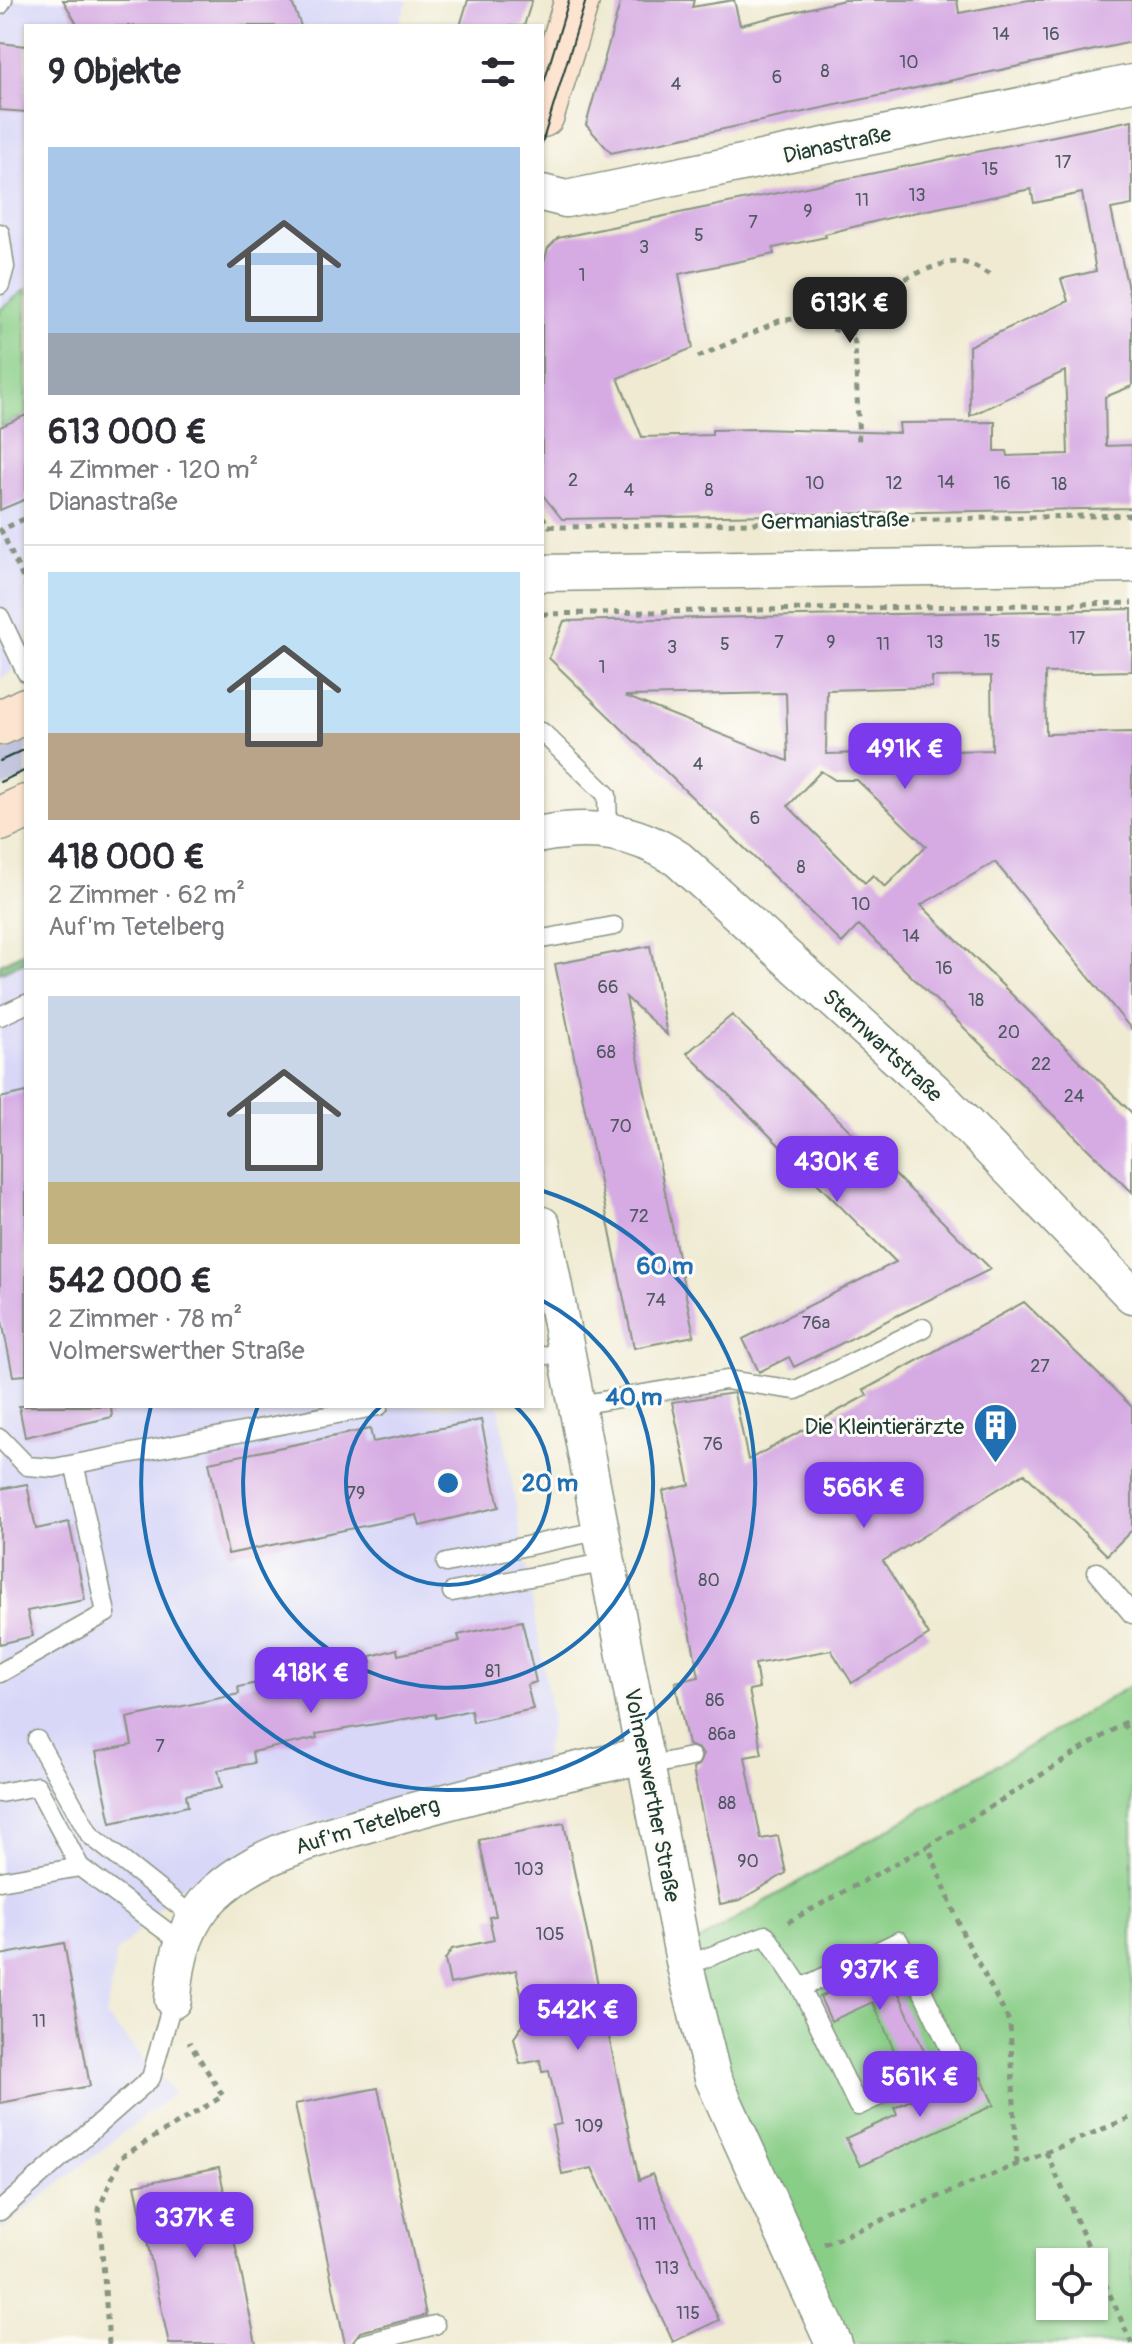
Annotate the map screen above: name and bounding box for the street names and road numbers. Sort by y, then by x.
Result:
street label: Dianastraße [781,120,894,170]
street label: Germaniastraße [760,506,910,536]
street label: Sternwartstraße [816,983,948,1109]
street label: Volmerswerther Straße [618,1686,687,1905]
street label: Auf'm Tetelberg [292,1791,443,1861]

